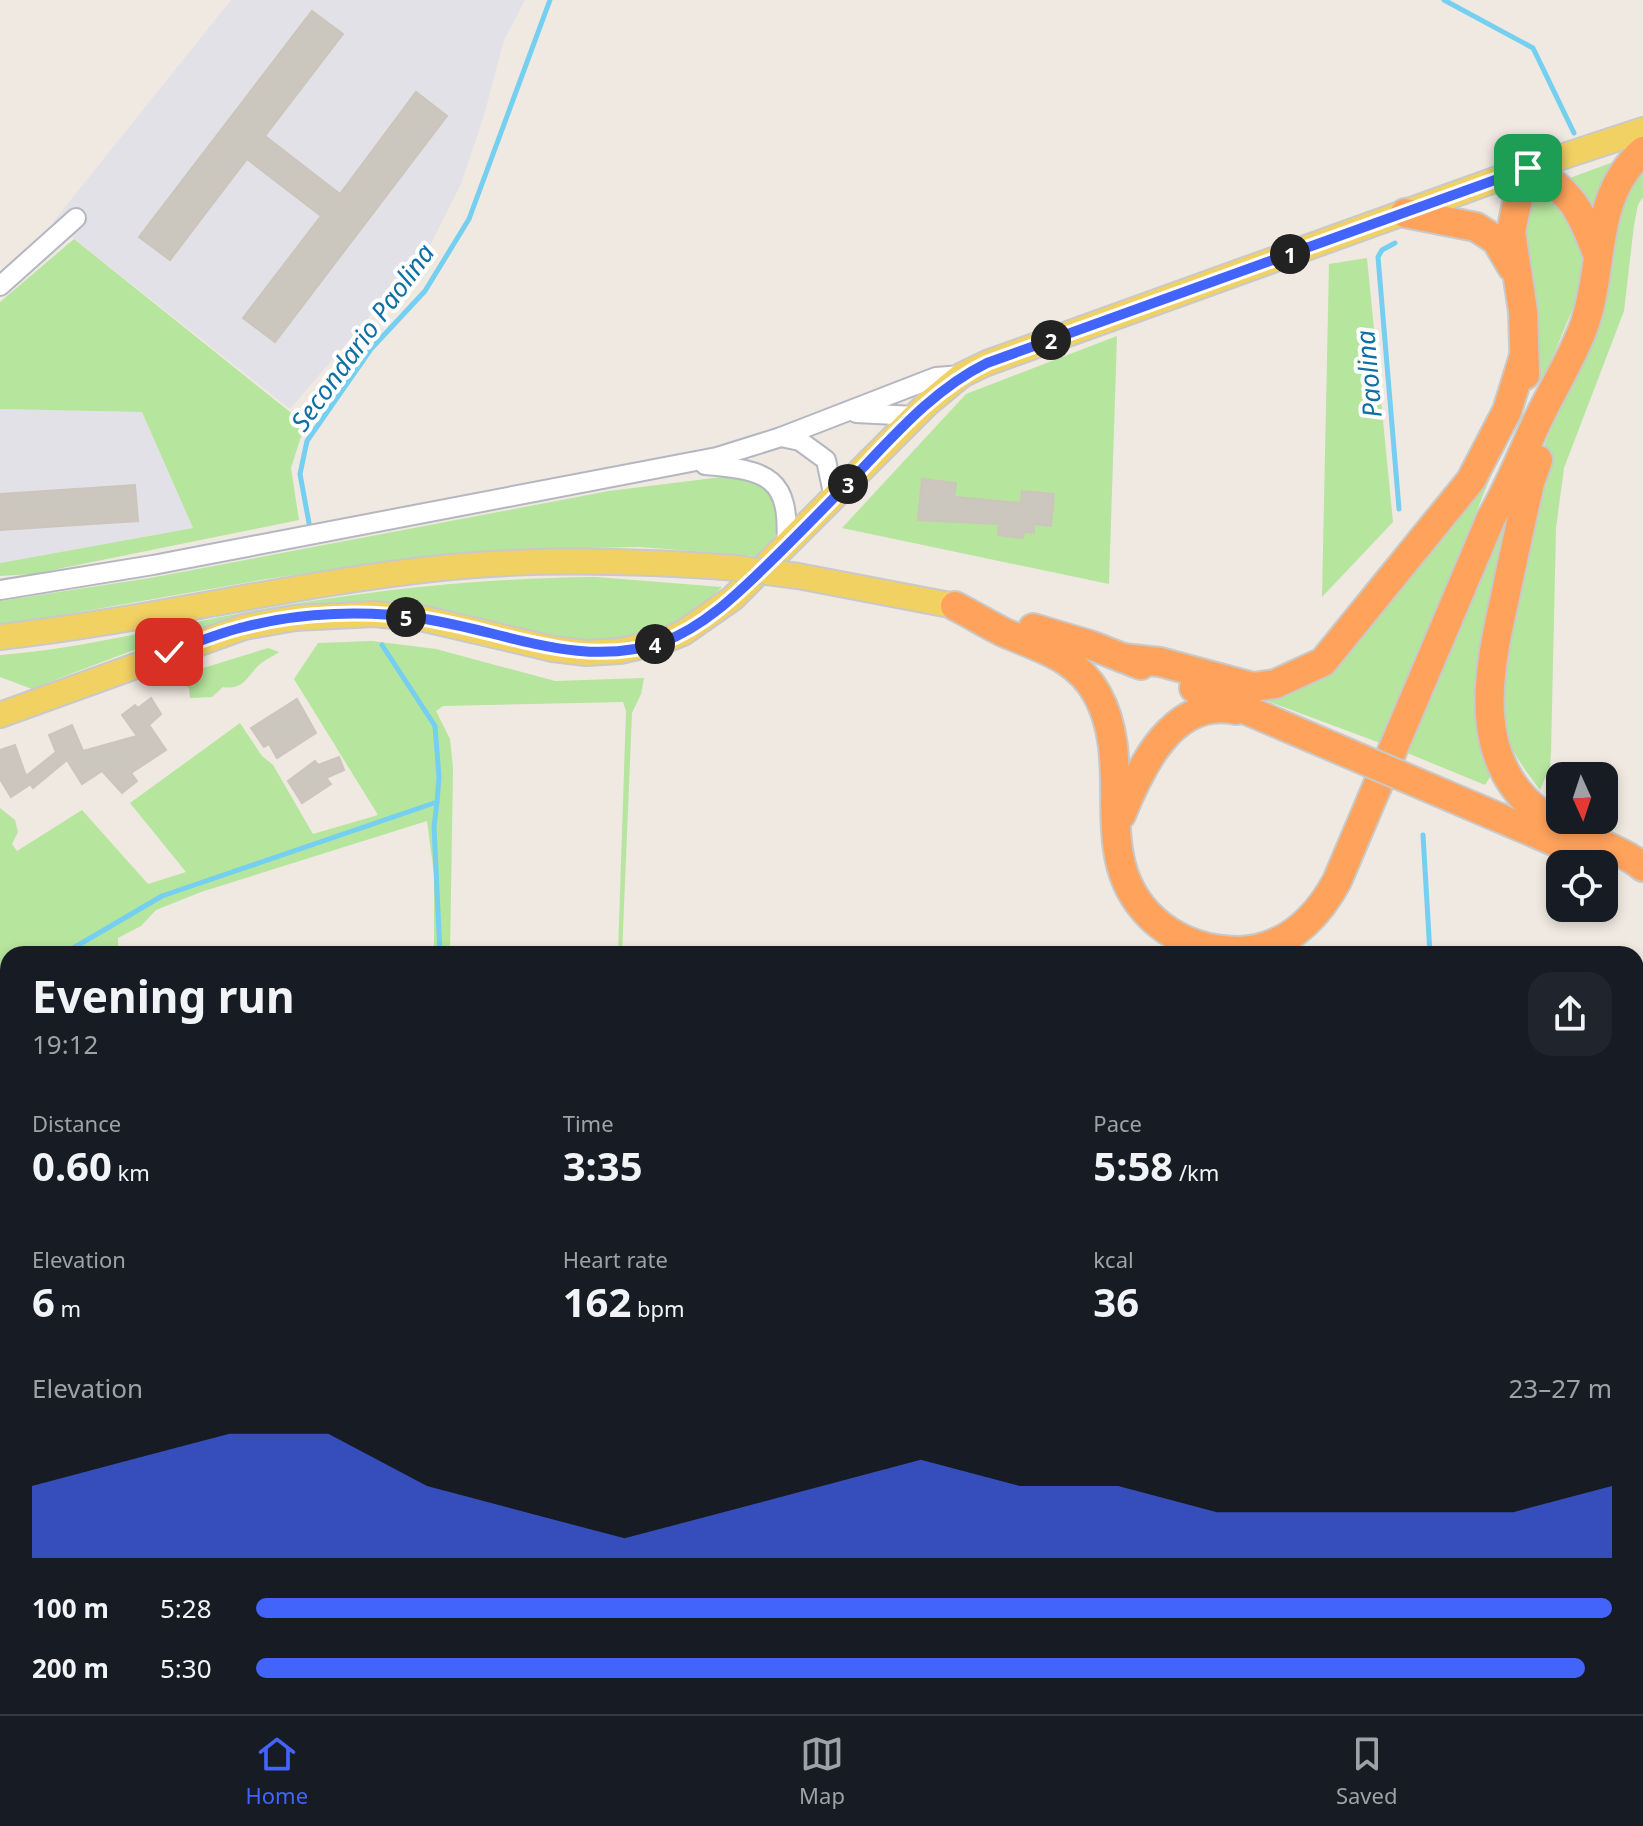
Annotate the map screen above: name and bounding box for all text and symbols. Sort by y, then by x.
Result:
pin [1494,134,1562,202]
icon: arrive [1506,146,1550,190]
pin: 1 [1270,234,1310,274]
water label: Secondario Paolina [282,236,442,438]
text: 1 [1284,239,1296,269]
pin: 2 [1031,320,1071,360]
text: 2 [1045,325,1057,355]
water label: Paolina [1346,329,1390,419]
pin: 3 [828,464,868,504]
text: 3 [842,469,854,499]
pin: 5 [386,597,426,637]
text: 5 [400,602,412,632]
pin [135,618,203,686]
pin: 4 [635,624,675,664]
text: 4 [649,629,661,659]
icon: check [147,630,191,674]
north arrow [1546,762,1618,834]
map controls [1546,762,1618,922]
button: locate [1546,850,1618,922]
text: Evening run [32,966,295,1026]
button: share [1528,972,1612,1056]
text: 19:12 [32,1026,98,1062]
text: Distance [32,1108,121,1138]
text: Time [563,1108,614,1138]
text: Pace [1093,1108,1142,1138]
text: 0.60 [32,1138,112,1193]
text: 3:35 [563,1138,643,1193]
text: 5:58 [1093,1138,1173,1193]
text: km [112,1157,150,1187]
text: /km [1173,1157,1219,1187]
text: Elevation [32,1244,126,1274]
text: Heart rate [563,1244,668,1274]
text: kcal [1093,1244,1134,1274]
text: 6 [32,1274,55,1329]
text: 162 [563,1274,631,1329]
text: 36 [1093,1274,1139,1329]
text: m [55,1293,81,1323]
text: bpm [631,1293,685,1323]
text: Elevation [32,1370,143,1406]
text: 23–27 m [1508,1370,1612,1406]
text: 100 m [32,1590,109,1626]
text: 5:28 [160,1590,212,1626]
text: 200 m [32,1650,109,1686]
text: 5:30 [160,1650,212,1686]
tab: Home [246,1732,308,1810]
tab: Map [799,1732,845,1810]
tab: Saved [1336,1732,1397,1810]

